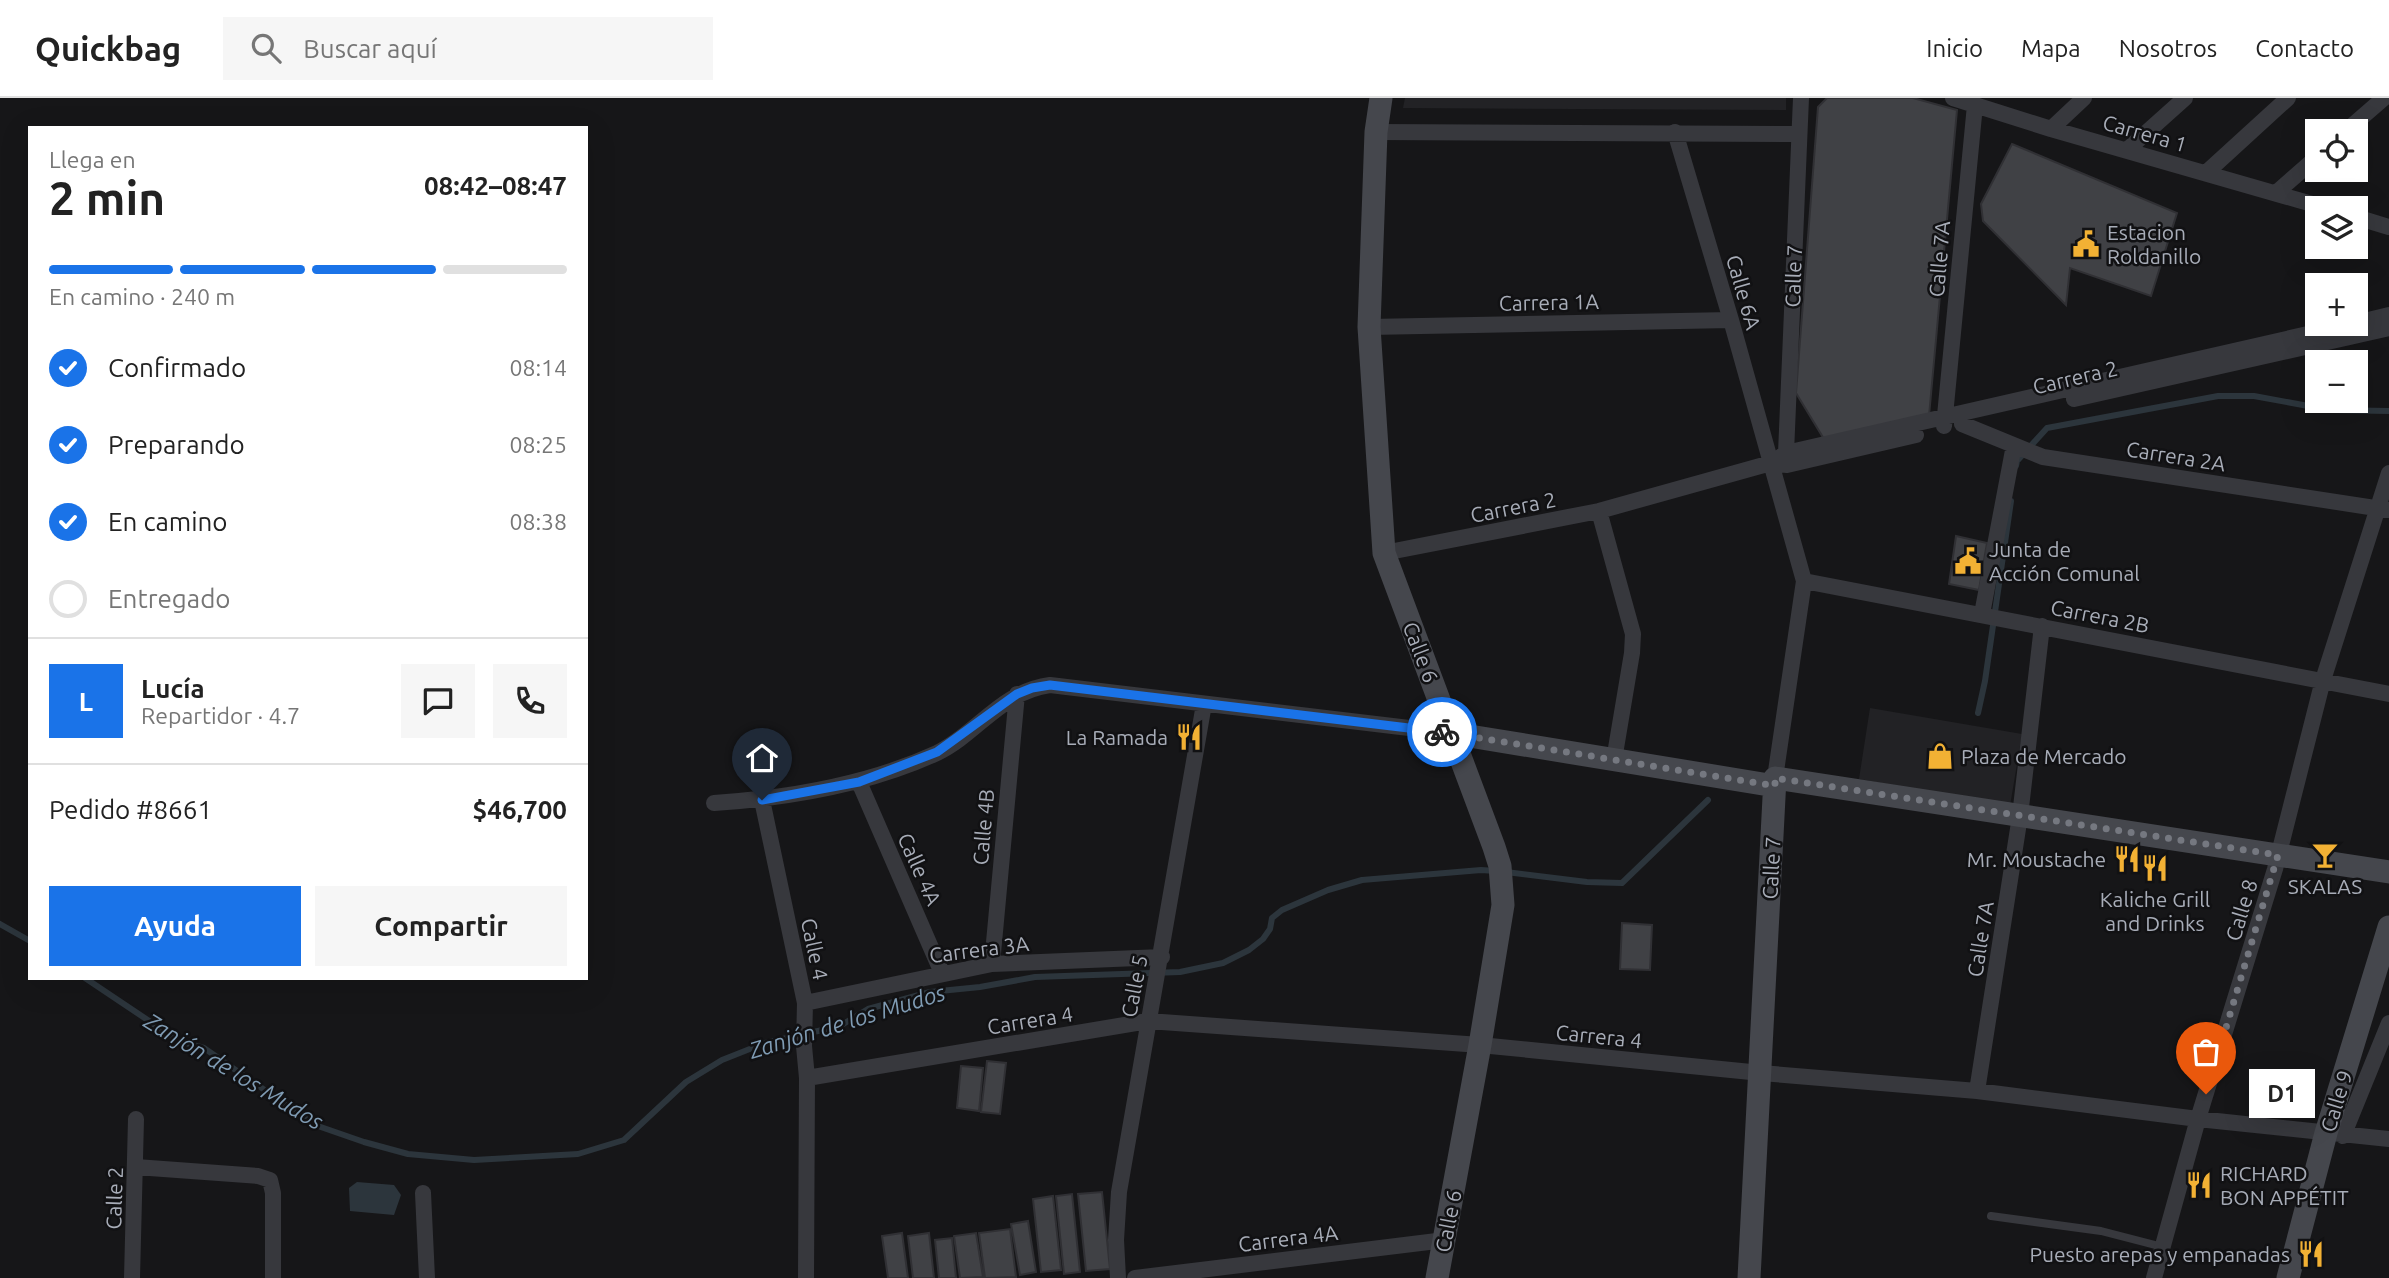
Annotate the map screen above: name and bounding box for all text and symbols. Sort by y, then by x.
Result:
search box [223,17,713,80]
icon: search [247,29,285,67]
text: Quickbag [35,30,181,67]
text: Buscar aquí [303,34,437,63]
text: Inicio [1926,35,1983,62]
text: Mapa [2021,35,2081,62]
text: Nosotros [2119,35,2217,62]
text: Contacto [2255,35,2354,62]
street label: Carrera 1 [2100,110,2190,156]
map controls [2305,119,2368,413]
button: locate [2305,119,2368,182]
text: Llega en [49,147,136,172]
text: 08:42–08:47 [424,171,567,200]
text: 2 min [49,172,165,224]
button: layers [2305,196,2368,259]
street label: Calle 7A [1924,219,1954,298]
place label: Estacion Roldanillo [2107,220,2201,268]
public building icon: Estacion Roldanillo [2071,229,2101,259]
street label: Calle 7 [1780,244,1806,308]
street label: Calle 6A [1722,252,1766,332]
button: + [2305,273,2368,336]
text: En camino · 240 m [49,284,235,309]
street label: Carrera 1A [1499,289,1600,315]
icon: check [49,349,87,387]
button: − [2305,350,2368,413]
text: Confirmado [108,353,246,382]
text: 08:14 [509,355,567,380]
street label: Carrera 2 [2030,356,2120,398]
icon: check [49,426,87,464]
text: Preparando [108,430,245,459]
text: 08:25 [509,432,567,457]
street label: Carrera 2A [2125,436,2228,476]
street label: Carrera 2 [1468,487,1558,527]
icon: check [49,503,87,541]
text: En camino [108,507,228,536]
text: 08:38 [509,509,567,534]
place label: Junta de Acción Comunal [1989,537,2140,585]
public building icon: Junta de Acción Comunal [1953,546,1983,576]
text: Entregado [108,584,231,613]
street label: Carrera 2B [2049,595,2151,637]
street label: Calle 6 [1399,618,1443,686]
button: chat [401,664,475,738]
button: phone [493,664,567,738]
text: Lucía [141,674,205,703]
text: L [79,687,93,716]
courier [1407,697,1477,767]
text: Repartidor · 4.7 [141,703,300,728]
icon: bike [1423,713,1461,751]
restaurant icon: La Ramada [1174,722,1204,752]
place label: La Ramada [1066,725,1168,749]
pin [732,728,792,800]
icon: home [743,739,781,777]
shop icon: Plaza de Mercado [1925,741,1955,771]
place label: Plaza de Mercado [1961,744,2127,768]
street label: Calle 4B [968,788,998,866]
text: Pedido #8661 [49,795,212,824]
text: $46,700 [473,795,567,824]
street label: Calle 4A [893,829,947,909]
street label: Calle 7 [1757,836,1785,900]
bar icon: SKALAS [2310,840,2340,870]
restaurant icon: Mr. Moustache [2112,844,2142,874]
place label: Mr. Moustache [1967,847,2106,871]
restaurant icon: Kaliche Grill and Drinks [2140,853,2170,883]
place label: SKALAS [2288,874,2362,898]
street label: Calle 8 [2220,876,2262,944]
button: Ayuda [49,886,301,966]
button: Compartir [315,886,567,966]
place label: Kaliche Grill and Drinks [2100,887,2210,935]
street label: Calle 7A [1962,899,1998,979]
street label: Calle 4 [797,916,833,982]
street label: Carrera 3A [928,931,1031,967]
street label: Calle 5 [1116,953,1152,1019]
water label: Zanjón de los Mudos [745,979,949,1063]
street label: Carrera 4 [985,1001,1075,1039]
water label: Zanjón de los Mudos [139,1007,328,1134]
street label: Carrera 4 [1555,1020,1643,1052]
pin [2176,1022,2236,1094]
icon: bag [2187,1033,2225,1071]
street label: Calle 9 [2315,1067,2357,1135]
callout: D1 [2248,1070,2314,1118]
text: D1 [2267,1081,2297,1106]
place label: RICHARD BON APPÉTIT [2220,1161,2349,1209]
street label: Calle 2 [101,1166,127,1230]
restaurant icon: RICHARD BON APPÉTIT [2184,1170,2214,1200]
street label: Calle 6 [1430,1188,1466,1254]
street label: Carrera 4A [1237,1220,1340,1256]
restaurant icon: Puesto arepas y empanadas [2296,1239,2326,1269]
place label: Puesto arepas y empanadas [2029,1242,2290,1266]

